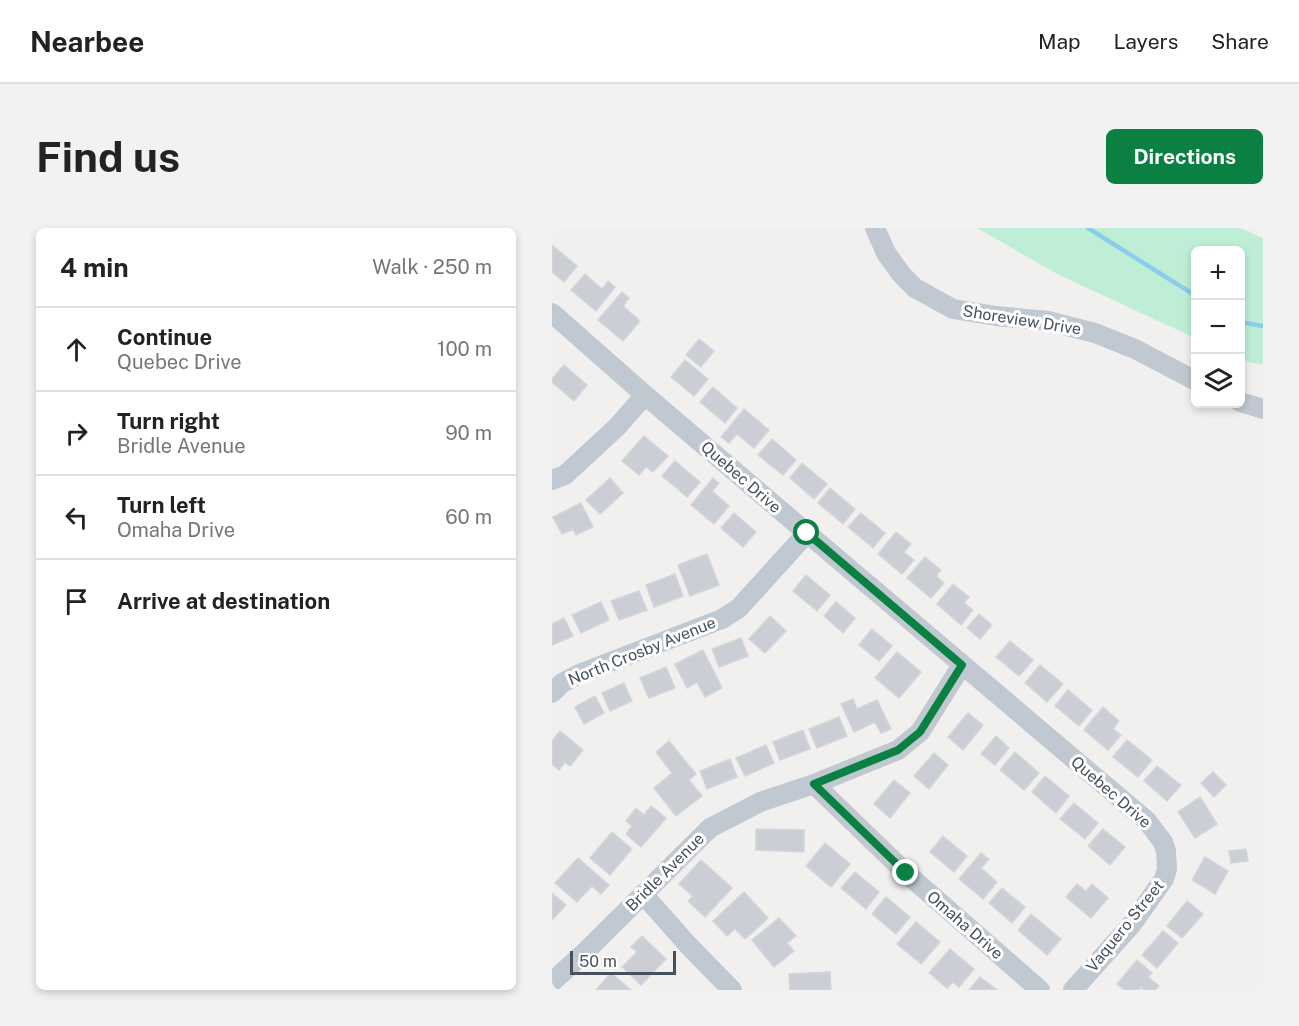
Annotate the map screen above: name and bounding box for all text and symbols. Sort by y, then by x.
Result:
text: Nearbee [30,25,144,58]
text: Map [1038,29,1081,54]
text: Layers [1114,29,1178,54]
text: Share [1211,29,1269,54]
button: Directions [1106,129,1263,184]
text: Find us [36,132,180,181]
map controls [1191,246,1245,408]
button: + [1191,246,1245,300]
text: 4 min [60,252,129,283]
text: Walk · 250 m [372,255,492,279]
button: − [1191,300,1245,354]
street label: Shoreview Drive [961,301,1083,339]
text: Continue [117,324,212,350]
icon: ahead [60,333,93,366]
text: 100 m [437,337,492,361]
text: Quebec Drive [117,350,242,374]
button: layers [1191,354,1245,408]
text: Turn right [117,408,220,434]
icon: right [60,417,93,450]
text: 90 m [445,421,492,445]
text: Bridle Avenue [117,434,246,458]
street label: Quebec Drive [697,437,785,517]
text: Turn left [117,492,206,518]
icon: left [60,501,93,534]
text: 60 m [445,505,492,529]
text: Omaha Drive [117,518,235,542]
route start [793,519,819,545]
icon: arrive [60,585,93,618]
text: Arrive at destination [117,588,330,614]
street label: North Crosby Avenue [565,613,719,689]
street label: Quebec Drive [1067,752,1155,832]
street label: Bridle Avenue [622,829,708,915]
route end [892,859,918,885]
street label: Vaquero Street [1082,876,1168,976]
street label: Omaha Drive [923,887,1007,963]
scale bar [570,948,676,976]
text: 50 m [579,952,617,971]

